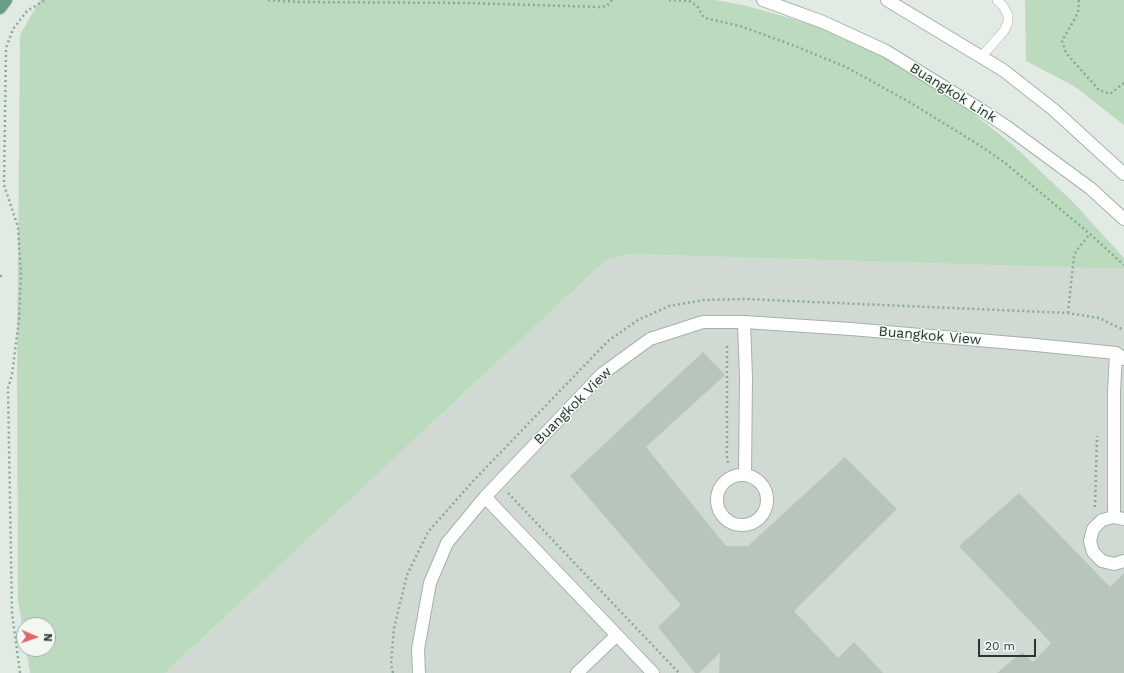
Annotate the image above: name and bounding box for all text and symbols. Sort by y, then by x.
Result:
street label: Buangkok Link [906,60,1000,126]
street label: Buangkok View [878,323,982,349]
street label: Buangkok View [531,364,615,448]
north arrow [16,617,56,657]
scale bar [980,631,1038,657]
text: N [41,633,54,642]
text: 20 m [985,639,1015,653]

